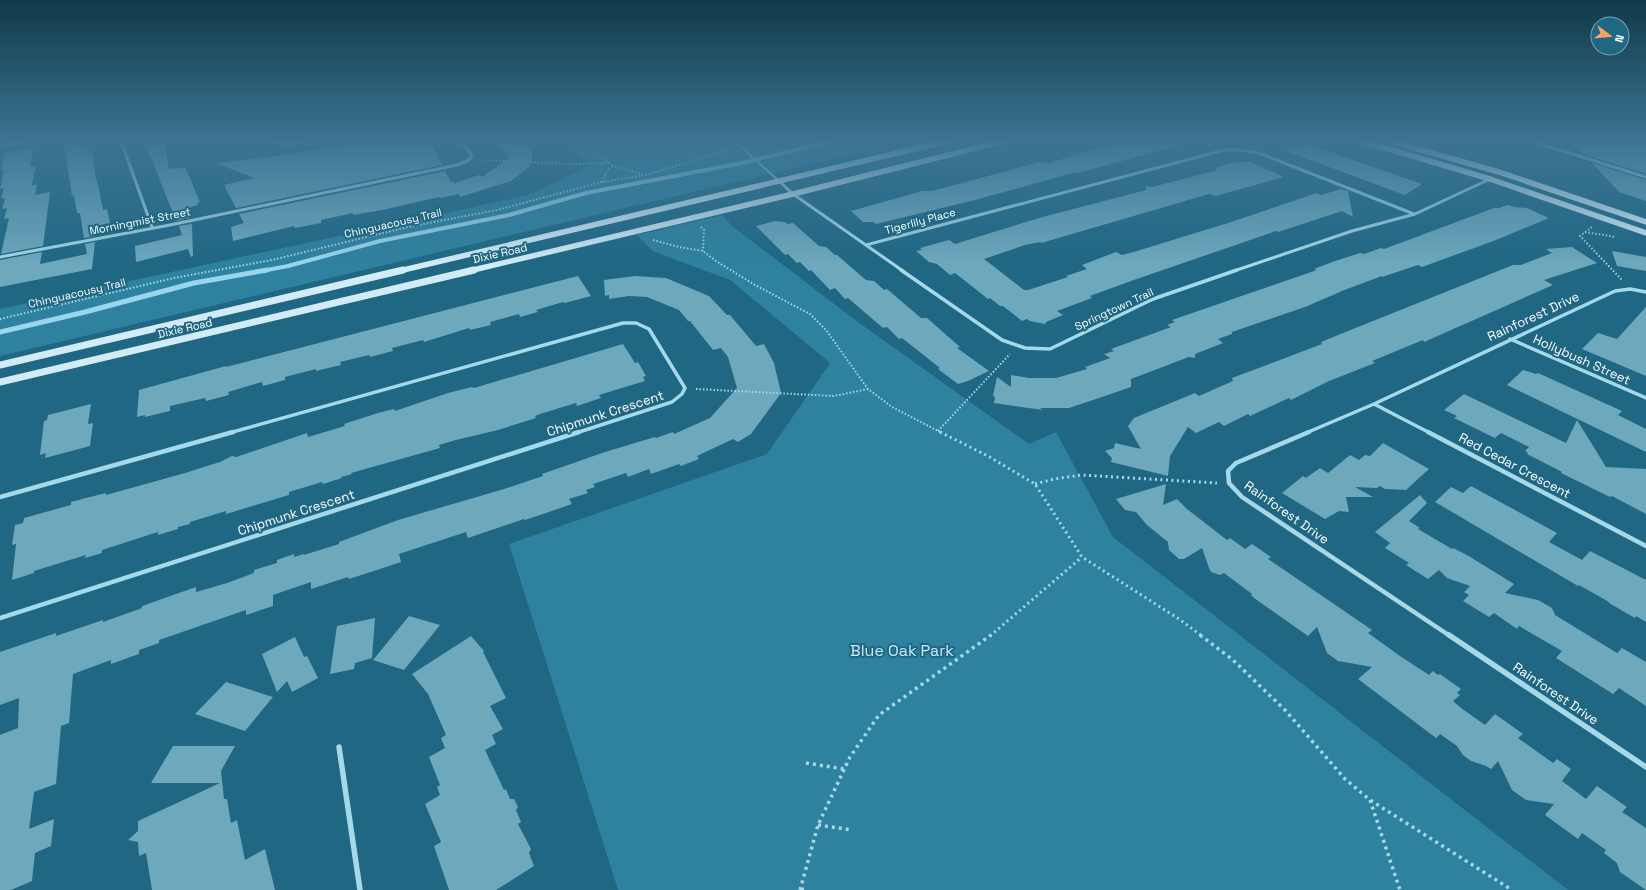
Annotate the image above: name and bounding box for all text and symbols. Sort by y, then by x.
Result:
north arrow [1590,16,1630,56]
text: N [1612,33,1627,44]
street label: Morningmist Street [88,204,192,238]
street label: Chinguacousy Trail [343,205,443,241]
street label: Tigerlily Place [883,205,957,237]
street label: Dixie Road [471,240,529,266]
street label: Chinguacousy Trail [27,275,127,311]
street label: Springtown Trail [1072,285,1156,333]
street label: Rainforest Drive [1484,288,1582,345]
street label: Dixie Road [156,315,214,341]
street label: Hollybush Street [1530,330,1633,389]
street label: Chipmunk Crescent [545,387,666,440]
street label: Red Cedar Crescent [1456,429,1574,502]
street label: Rainforest Drive [1241,477,1332,548]
street label: Chipmunk Crescent [236,486,357,539]
park label: Blue Oak Park [850,640,954,661]
street label: Rainforest Drive [1510,659,1602,728]

